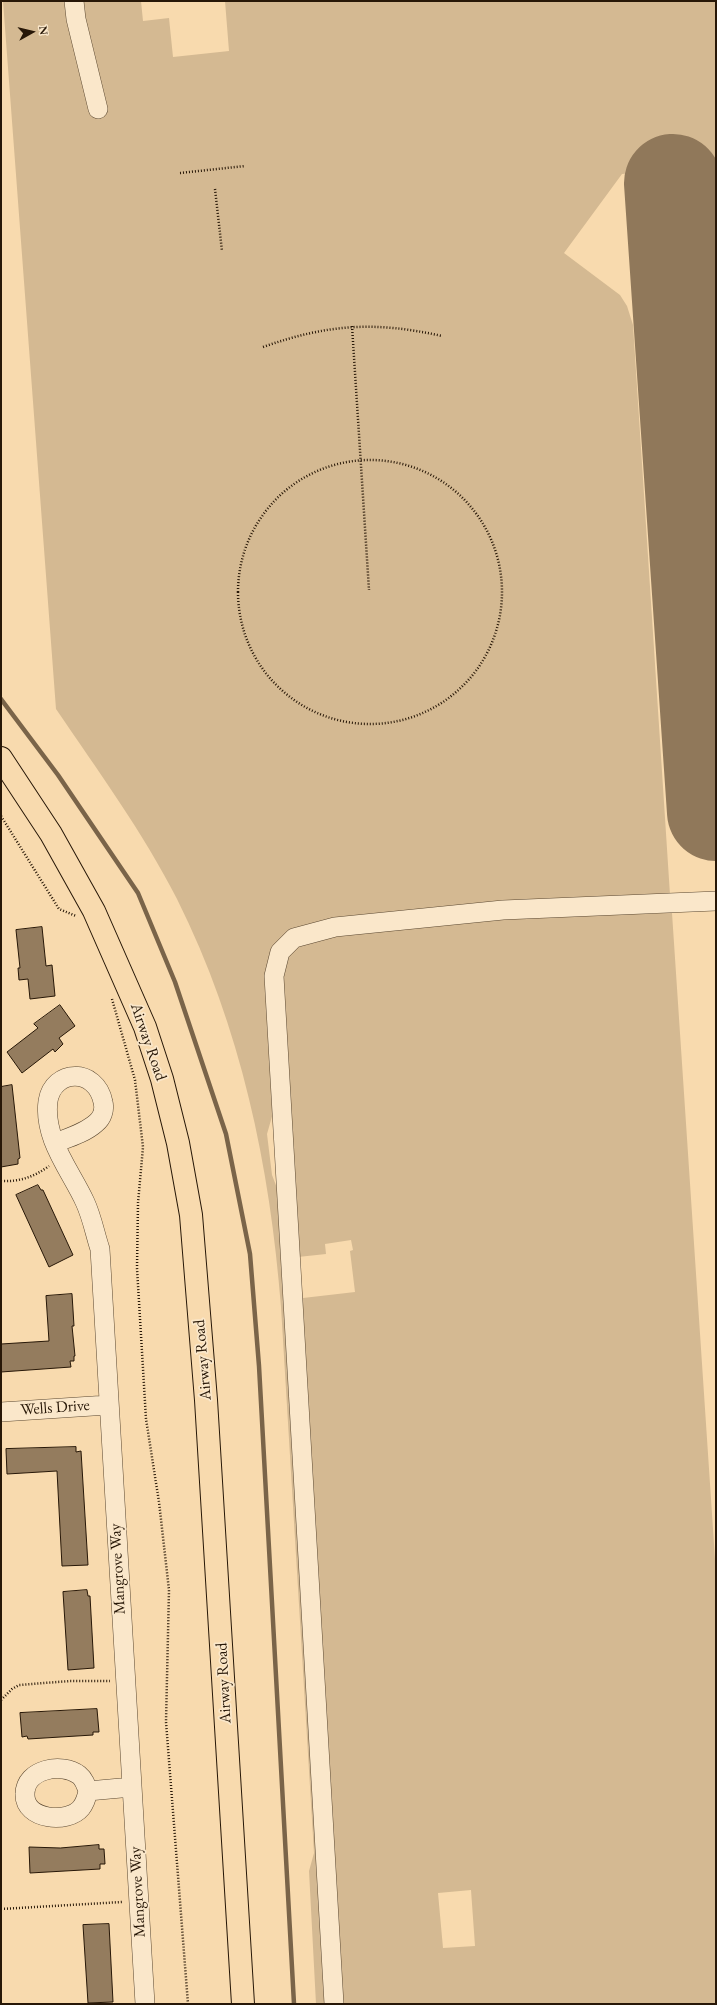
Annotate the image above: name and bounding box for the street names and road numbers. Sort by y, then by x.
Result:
street label: Airway Road [126,1001,170,1083]
street label: Airway Road [190,1319,216,1401]
street label: Wells Drive [20,1396,90,1420]
street label: Mangrove Way [106,1523,130,1615]
street label: Airway Road [212,1642,236,1724]
street label: Mangrove Way [126,1846,150,1938]

